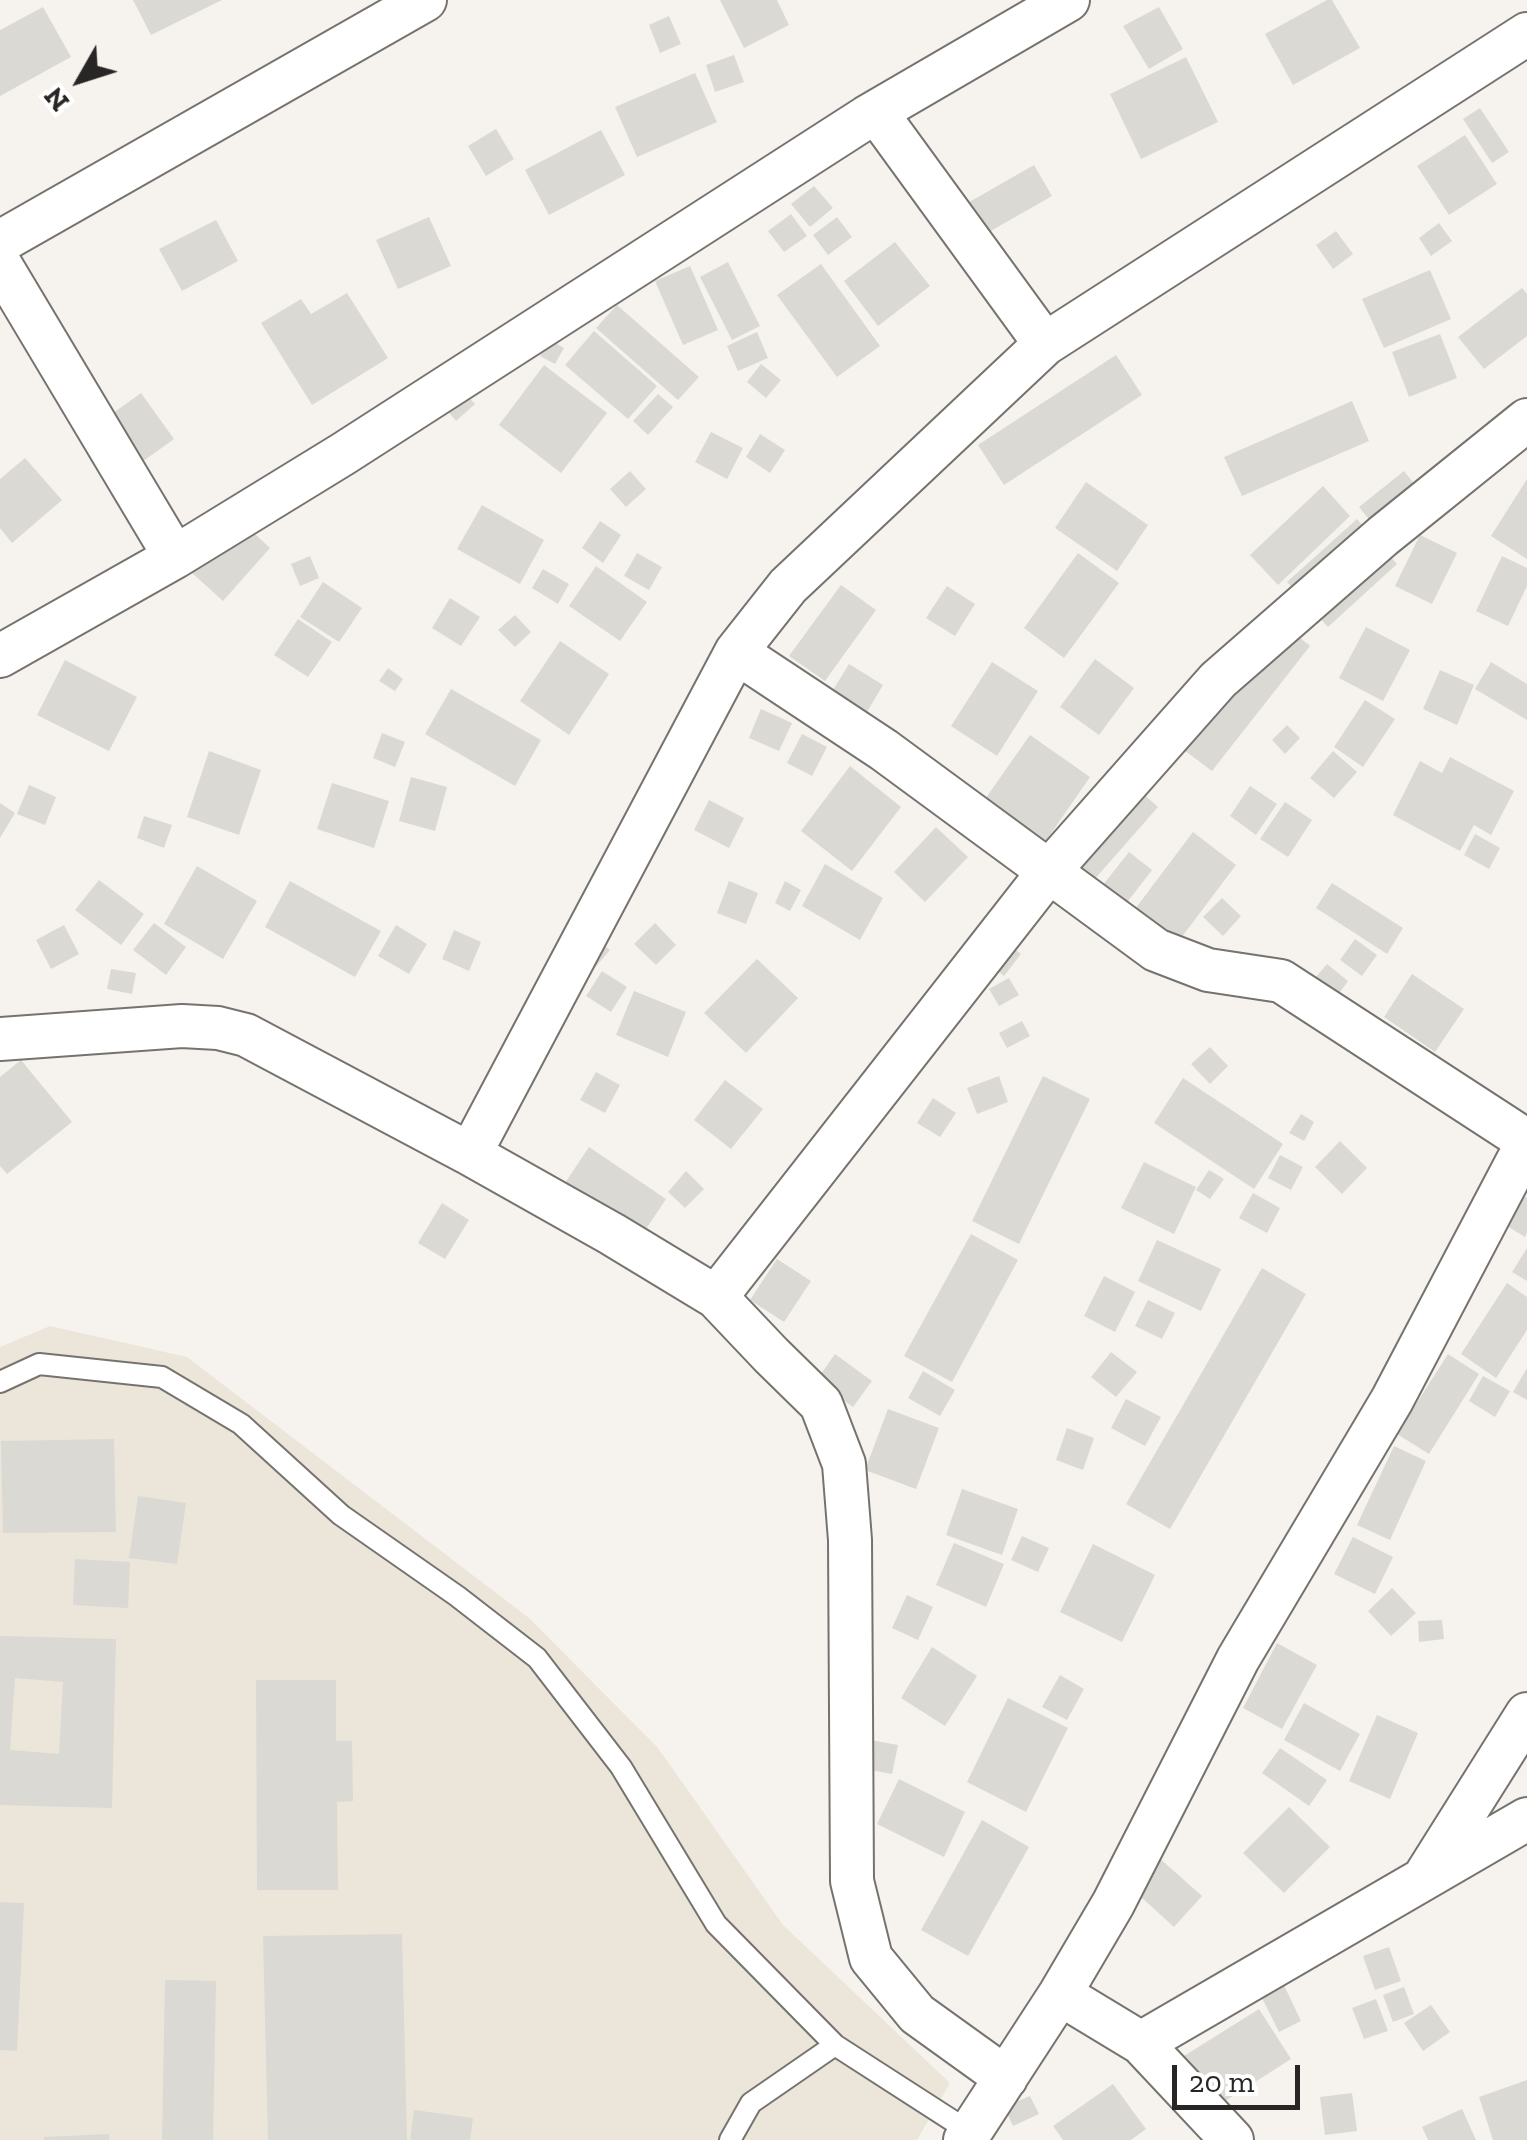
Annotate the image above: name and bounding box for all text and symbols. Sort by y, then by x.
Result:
north arrow [30,30,130,130]
text: N [37,81,76,118]
scale bar [1177,2045,1304,2107]
text: 20 m [1189,2064,1254,2100]

